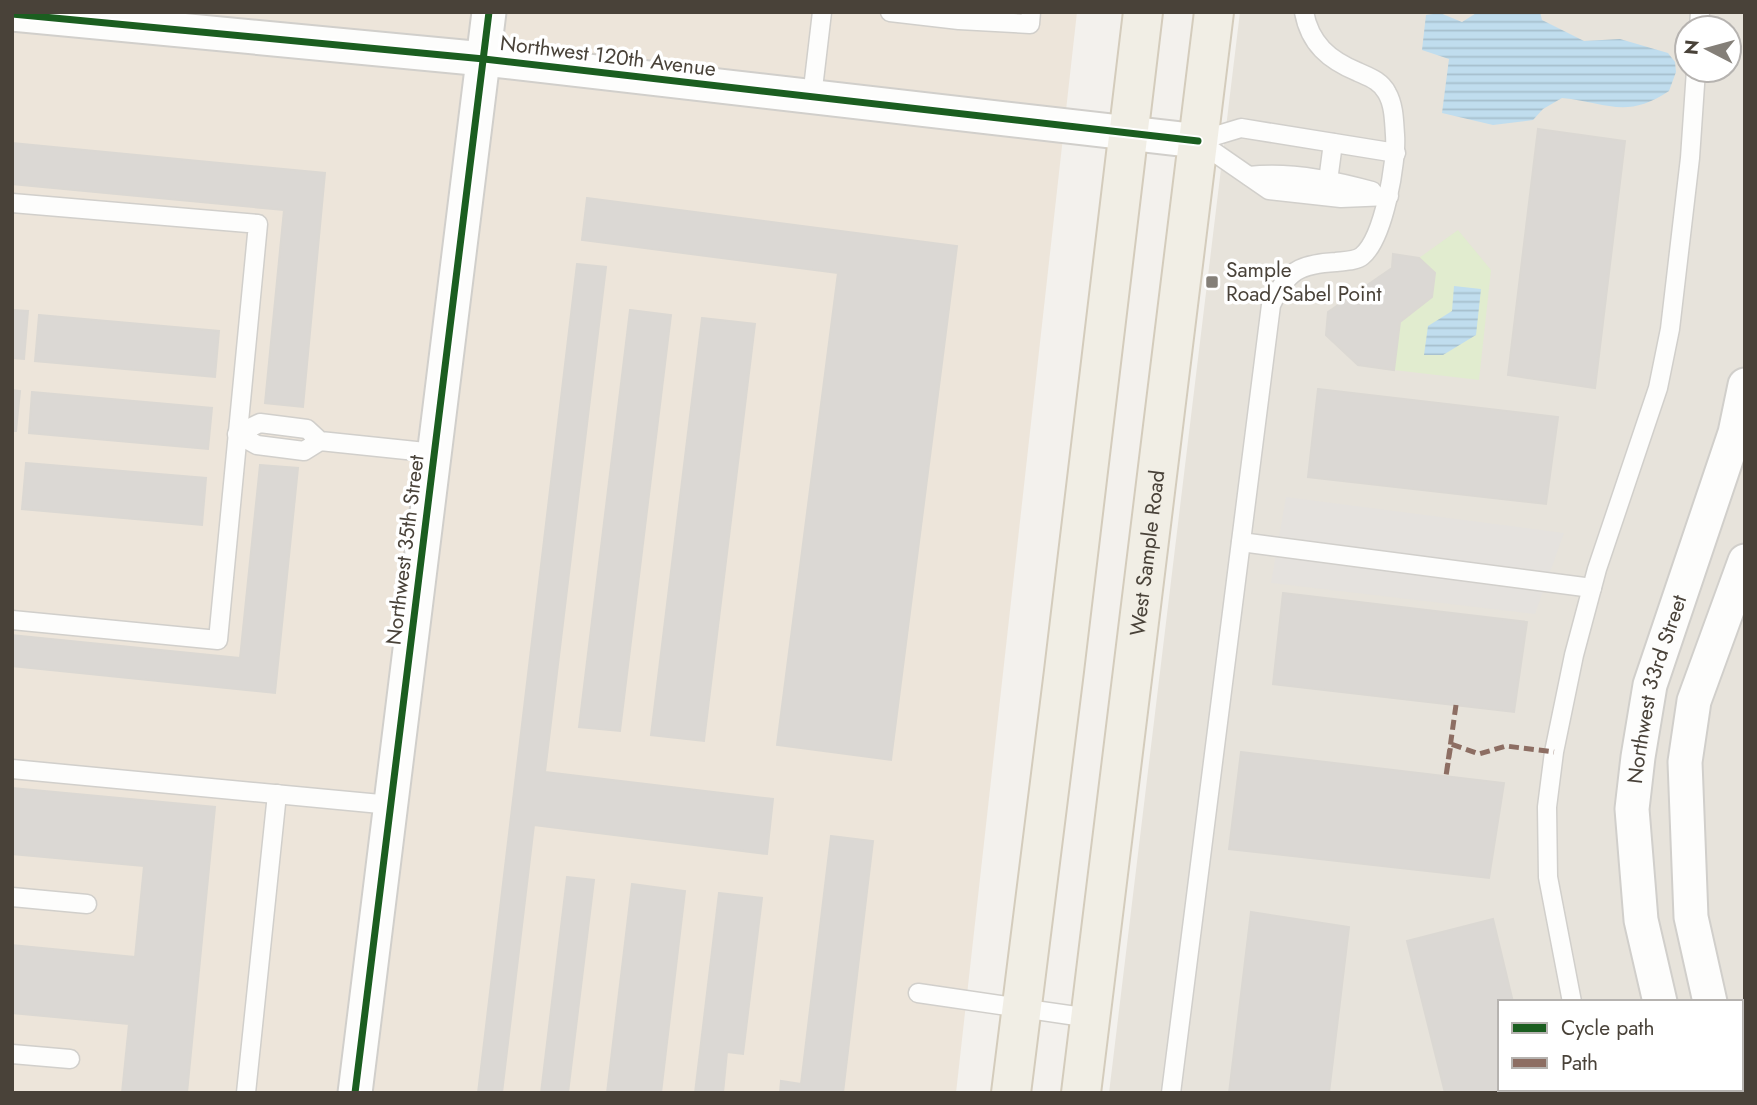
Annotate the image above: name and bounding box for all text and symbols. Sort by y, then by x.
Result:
north arrow [1673,14,1743,84]
street label: Northwest 120th Avenue [498,28,718,84]
text: N [1677,38,1706,56]
place label: Sample Road/Sabel Point [1226,255,1382,309]
marker: Sample Road/Sabel Point [1204,274,1220,290]
street label: Northwest 35th Street [378,453,432,647]
street label: West Sample Road [1122,468,1173,638]
street label: Northwest 33rd Street [1620,591,1694,785]
legend [1498,1000,1743,1091]
text: Cycle path [1561,1013,1654,1043]
text: Path [1561,1048,1598,1078]

